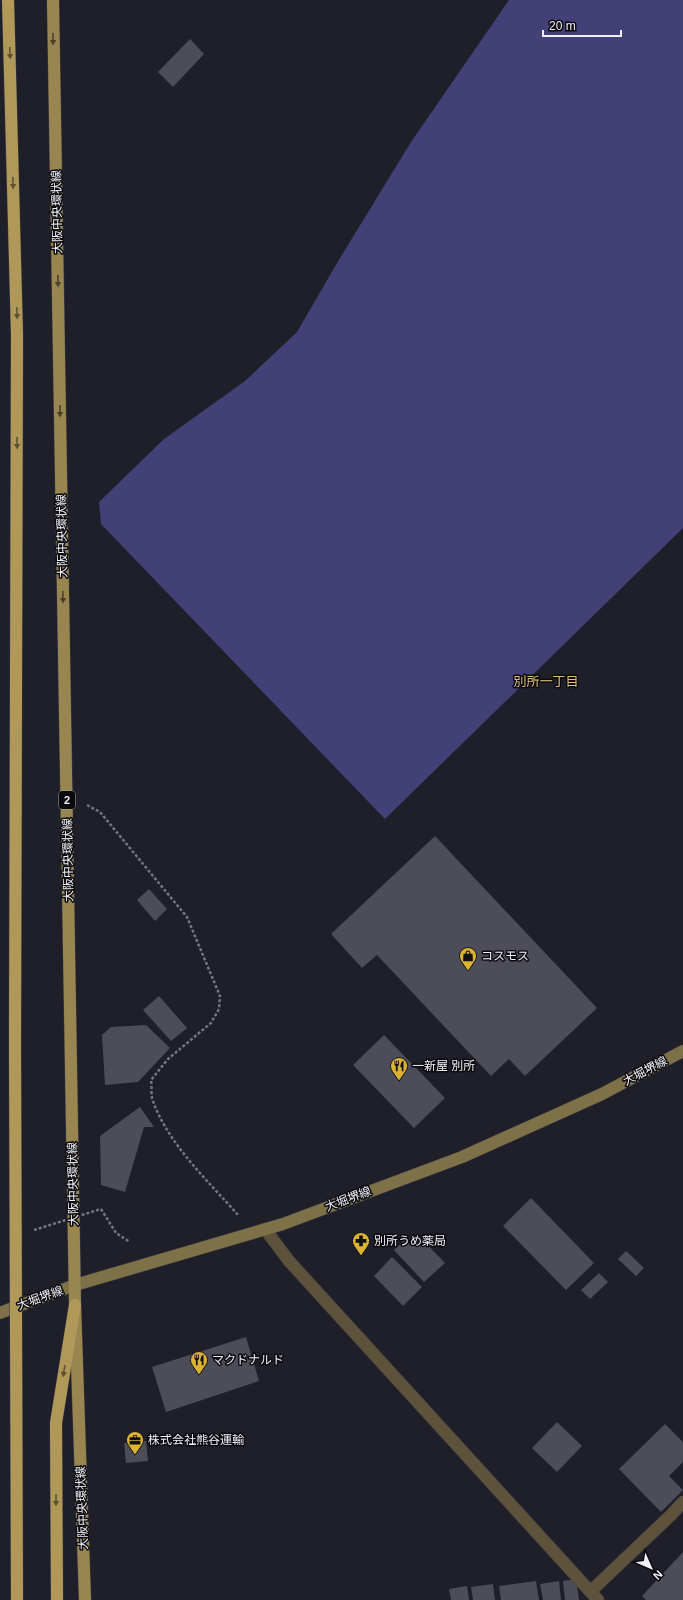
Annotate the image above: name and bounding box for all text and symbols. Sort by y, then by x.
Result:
scale bar [543,12,621,38]
text: 20 m [549,19,576,33]
one-way arrow [50,33,57,45]
one-way arrow [7,47,13,60]
street label: 大阪中央環状線 [49,170,65,254]
one-way arrow [10,177,17,189]
one-way arrow [55,275,61,288]
one-way arrow [14,307,20,320]
one-way arrow [57,405,63,418]
one-way arrow [14,437,20,450]
street label: 大阪中央環状線 [54,494,70,578]
one-way arrow [60,591,66,604]
district label: 別所一丁目 [513,674,579,689]
road number: 2 [59,791,75,809]
street label: 大阪中央環状線 [60,818,76,902]
shop icon: コスモス [458,946,478,971]
place label: コスモス [481,949,529,963]
street label: 大堀堺線 [621,1054,669,1088]
restaurant icon: 一新屋 別所 [389,1056,409,1081]
place label: 一新屋 別所 [412,1059,475,1073]
street label: 大阪中央環状線 [65,1142,81,1226]
street label: 大堀堺線 [323,1184,373,1214]
pharmacy icon: 別所うめ薬局 [351,1231,371,1256]
place label: 別所うめ薬局 [374,1234,446,1248]
street label: 大堀堺線 [15,1283,65,1313]
restaurant icon: マクドナルド [189,1350,209,1375]
place label: マクドナルド [212,1353,284,1367]
one-way arrow [61,1365,67,1377]
office icon: 株式会社熊谷運輸 [125,1430,145,1455]
place label: 株式会社熊谷運輸 [148,1433,244,1447]
street label: 大阪中央環状線 [74,1466,90,1550]
one-way arrow [53,1494,59,1507]
north arrow [631,1548,671,1588]
text: N [651,1568,665,1582]

